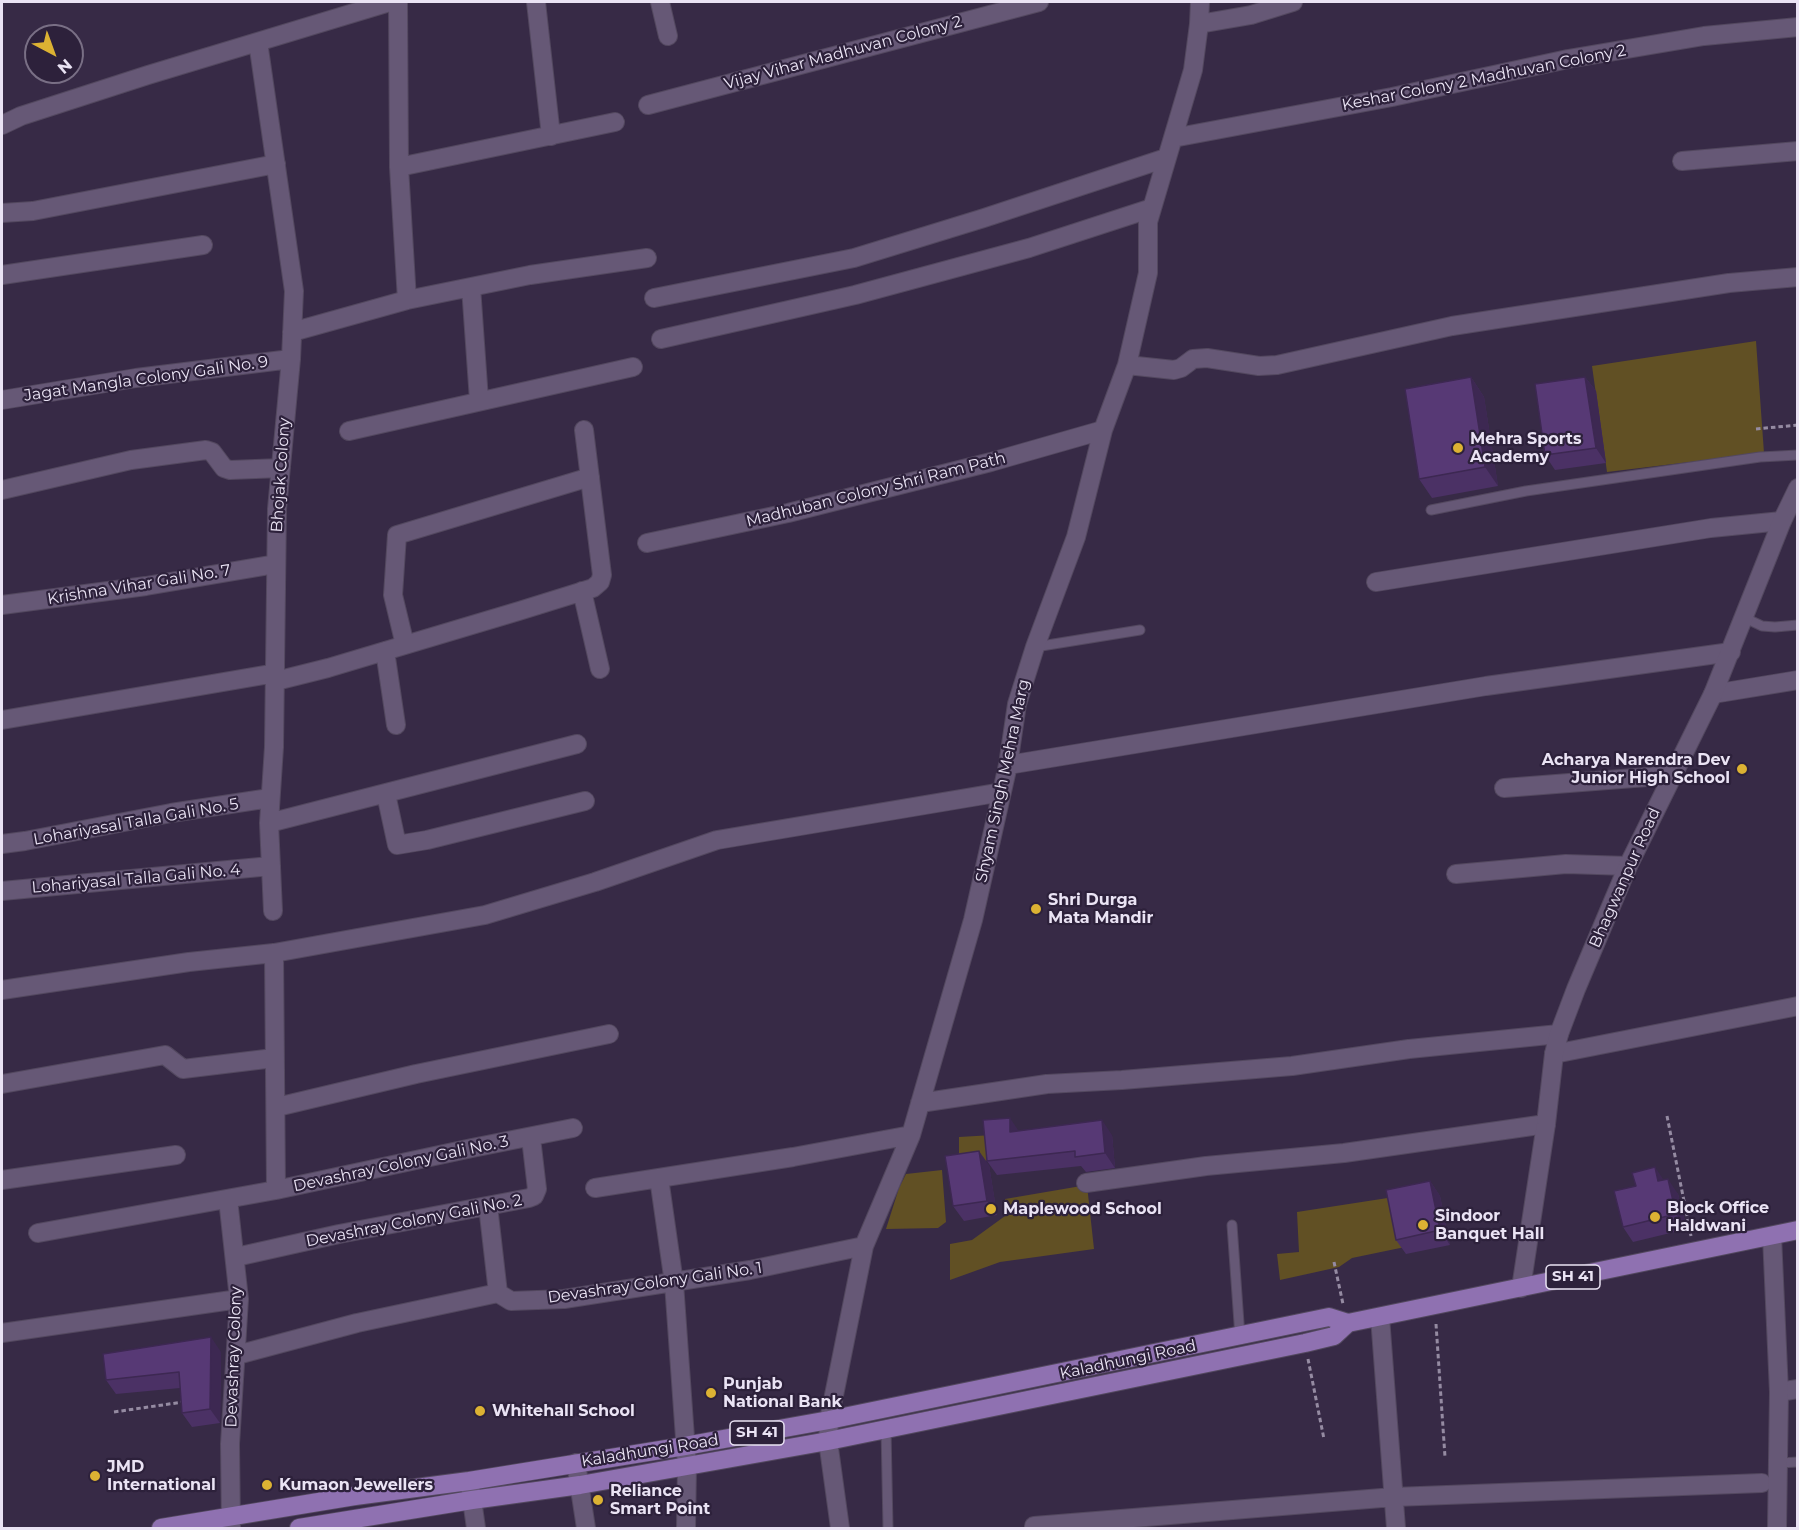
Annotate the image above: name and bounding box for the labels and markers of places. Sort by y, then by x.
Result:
place label: Mehra Sports Academy [1470,429,1581,467]
marker: Mehra Sports Academy [1451,441,1465,455]
place label: Acharya Narendra Dev Junior High School [1542,750,1730,788]
marker: Acharya Narendra Dev Junior High School [1735,762,1749,776]
place label: Shri Durga Mata Mandir [1048,890,1153,928]
marker: Shri Durga Mata Mandir [1029,902,1043,916]
place label: Block Office Haldwani [1667,1198,1769,1236]
place label: Maplewood School [1003,1199,1162,1219]
marker: Maplewood School [984,1202,998,1216]
place label: Sindoor Banquet Hall [1435,1206,1544,1244]
marker: Block Office Haldwani [1648,1210,1662,1224]
marker: Sindoor Banquet Hall [1416,1218,1430,1232]
place label: Punjab National Bank [723,1374,842,1412]
marker: Punjab National Bank [704,1386,718,1400]
place label: Whitehall School [492,1401,635,1421]
marker: Whitehall School [473,1404,487,1418]
place label: JMD International [107,1457,216,1495]
marker: JMD International [88,1469,102,1483]
place label: Kumaon Jewellers [279,1475,433,1495]
marker: Kumaon Jewellers [260,1478,274,1492]
place label: Reliance Smart Point [610,1481,710,1519]
marker: Reliance Smart Point [591,1493,605,1507]

